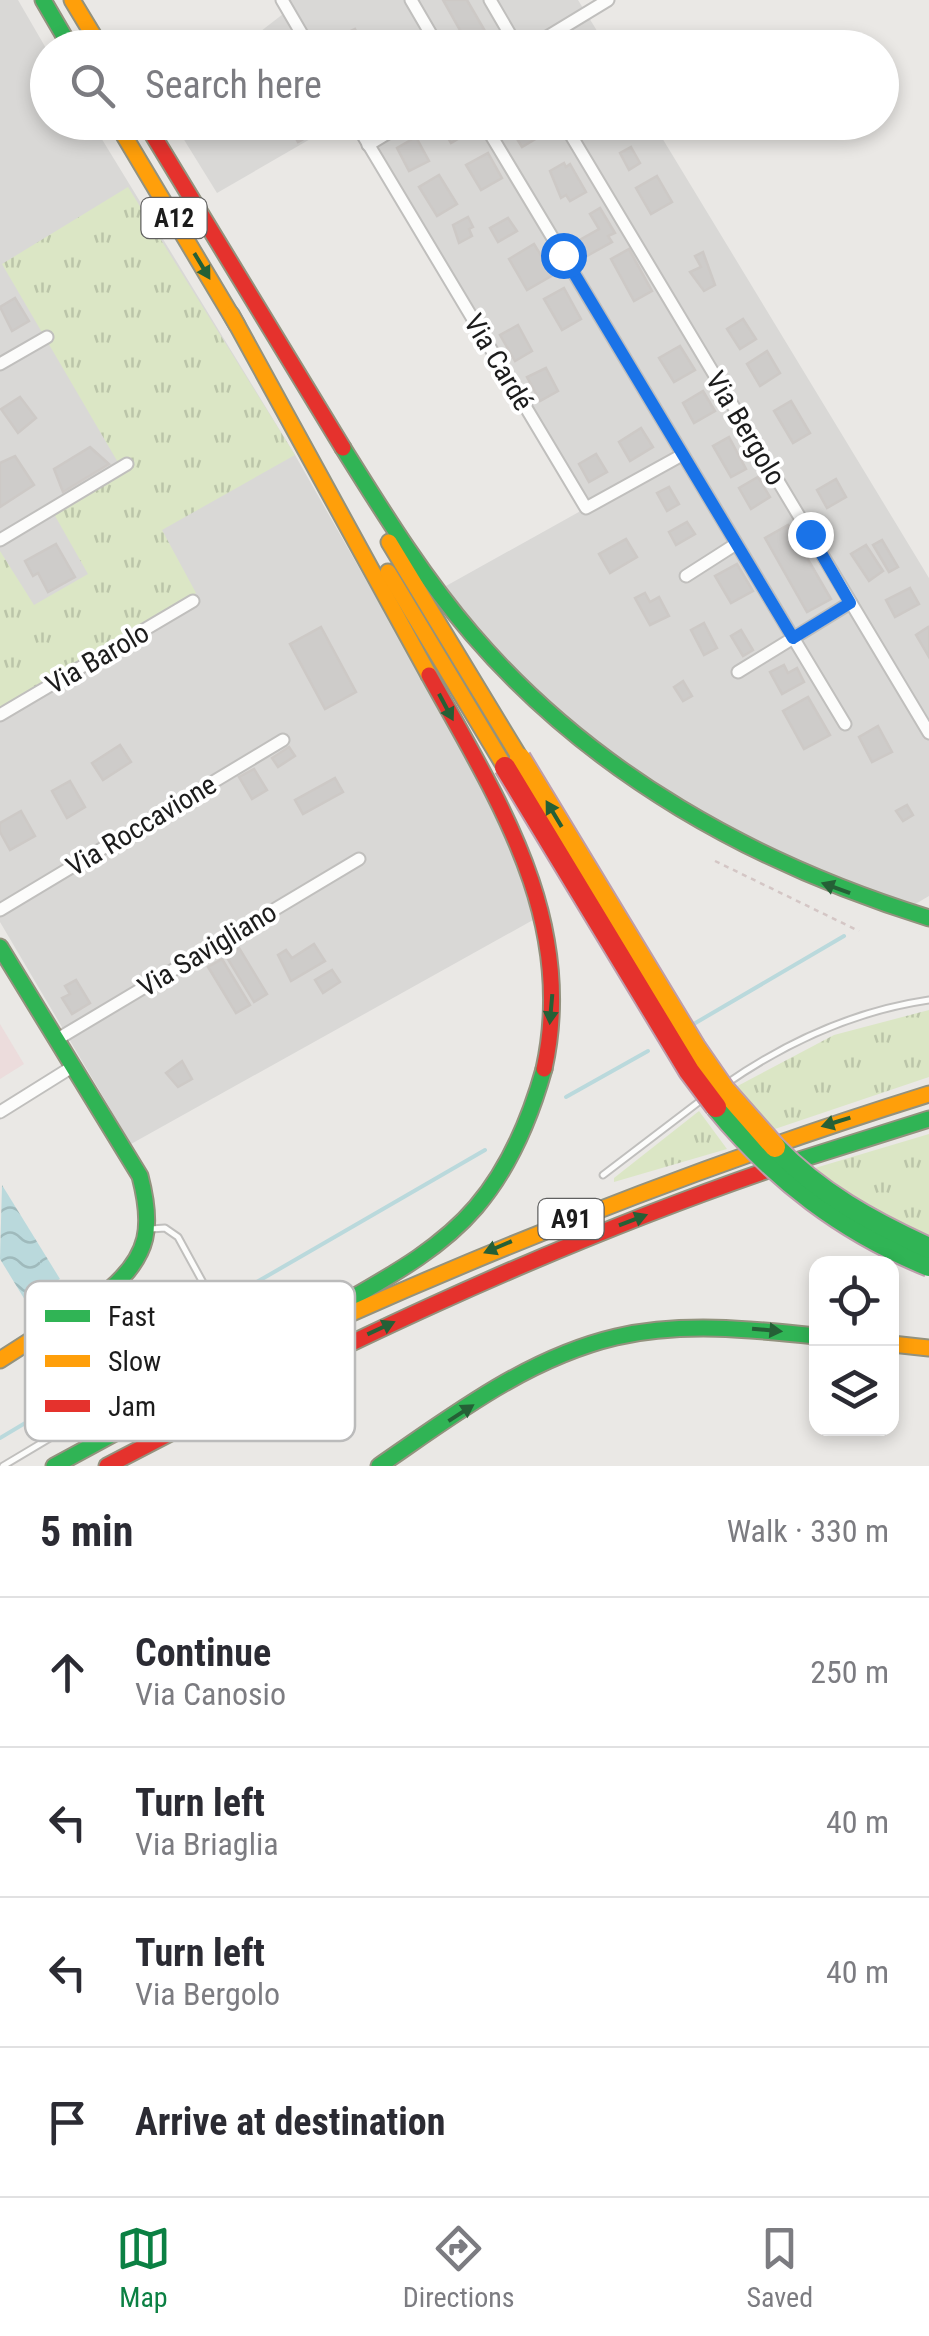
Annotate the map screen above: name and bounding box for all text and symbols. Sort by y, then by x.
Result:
search box [30,30,899,140]
icon: search [65,58,120,113]
text: Search here [145,63,322,107]
road number: A12 [142,198,206,238]
route start [541,233,587,279]
one-way arrow [193,252,210,280]
street label: Via Cardé [457,308,540,416]
street label: Via Bergolo [699,365,792,491]
route end [788,512,834,558]
street label: Via Barolo [40,616,155,701]
one-way arrow [437,692,454,721]
street label: Via Roccavione [60,768,222,883]
one-way arrow [546,800,563,828]
one-way arrow [821,880,851,895]
street label: Via Savigliano [132,895,283,1004]
one-way arrow [543,994,559,1026]
one-way arrow [820,1115,850,1130]
road number: A91 [538,1199,604,1239]
one-way arrow [618,1212,648,1228]
one-way arrow [483,1240,513,1256]
map controls [809,1256,899,1436]
button: locate [809,1256,899,1346]
legend [25,1281,355,1441]
text: Fast [108,1300,155,1333]
one-way arrow [367,1320,396,1337]
one-way arrow [751,1323,783,1339]
text: Slow [108,1345,161,1378]
button: layers [809,1346,899,1436]
text: Jam [108,1390,156,1423]
one-way arrow [447,1405,475,1423]
text: 5 min [40,1507,133,1556]
text: Walk · 330 m [727,1512,889,1550]
text: Continue [135,1631,271,1675]
icon: ahead [40,1645,95,1700]
text: 250 m [810,1653,889,1691]
text: Via Canosio [135,1675,286,1713]
text: Turn left [135,1781,265,1825]
icon: left [40,1795,95,1850]
text: 40 m [826,1803,889,1841]
text: Via Briaglia [135,1825,279,1863]
text: Turn left [135,1931,265,1975]
icon: left [40,1945,95,2000]
text: 40 m [826,1953,889,1991]
text: Via Bergolo [135,1975,280,2013]
icon: arrive [40,2095,95,2150]
text: Arrive at destination [135,2100,445,2144]
tab: Map [116,2221,171,2314]
tab: Directions [403,2221,515,2314]
tab: Saved [746,2221,813,2314]

